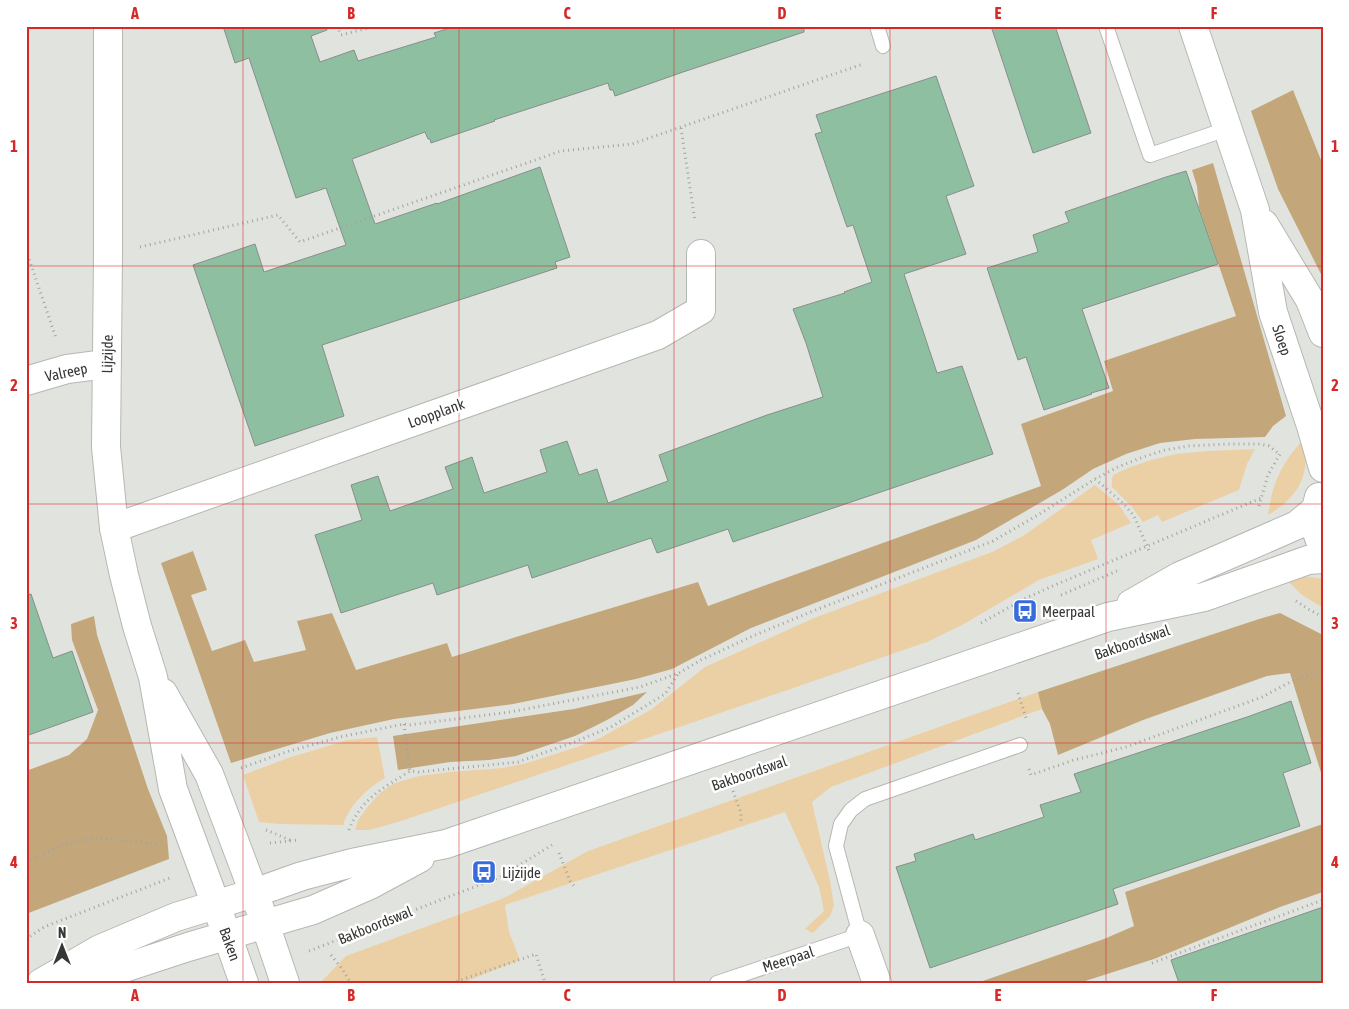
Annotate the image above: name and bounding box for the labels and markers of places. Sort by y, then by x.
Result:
bus stop icon: Meerpaal [1012,598,1038,624]
place label: Meerpaal [1042,603,1095,620]
bus stop icon: Lijzijde [471,859,497,885]
place label: Lijzijde [502,864,541,881]

